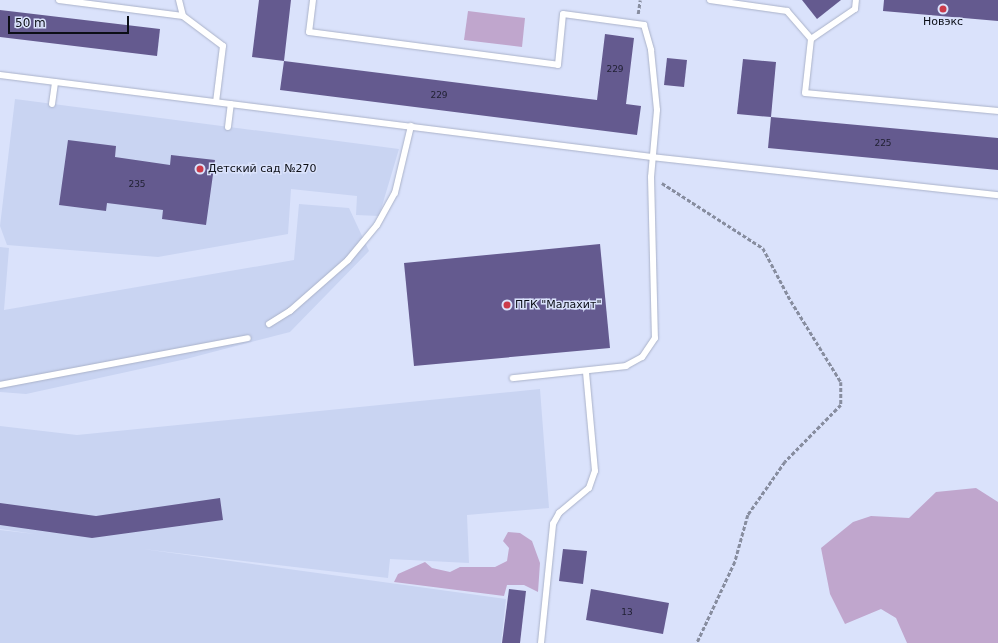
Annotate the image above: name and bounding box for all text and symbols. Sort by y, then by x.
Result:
marker: Новэкс [938,4,948,14]
scale bar [10,8,131,34]
place label: Новэкс [923,15,963,29]
text: 50 m [15,16,46,30]
house number: 229 [606,64,624,74]
house number: 229 [430,90,448,100]
house number: 225 [874,138,892,148]
place label: Детский сад №270 [208,162,317,176]
marker: Детский сад №270 [195,164,205,174]
house number: 235 [128,179,146,189]
place label: ПГК "Малахит" [515,298,601,312]
marker: ПГК "Малахит" [502,300,512,310]
house number: 13 [621,607,633,617]

